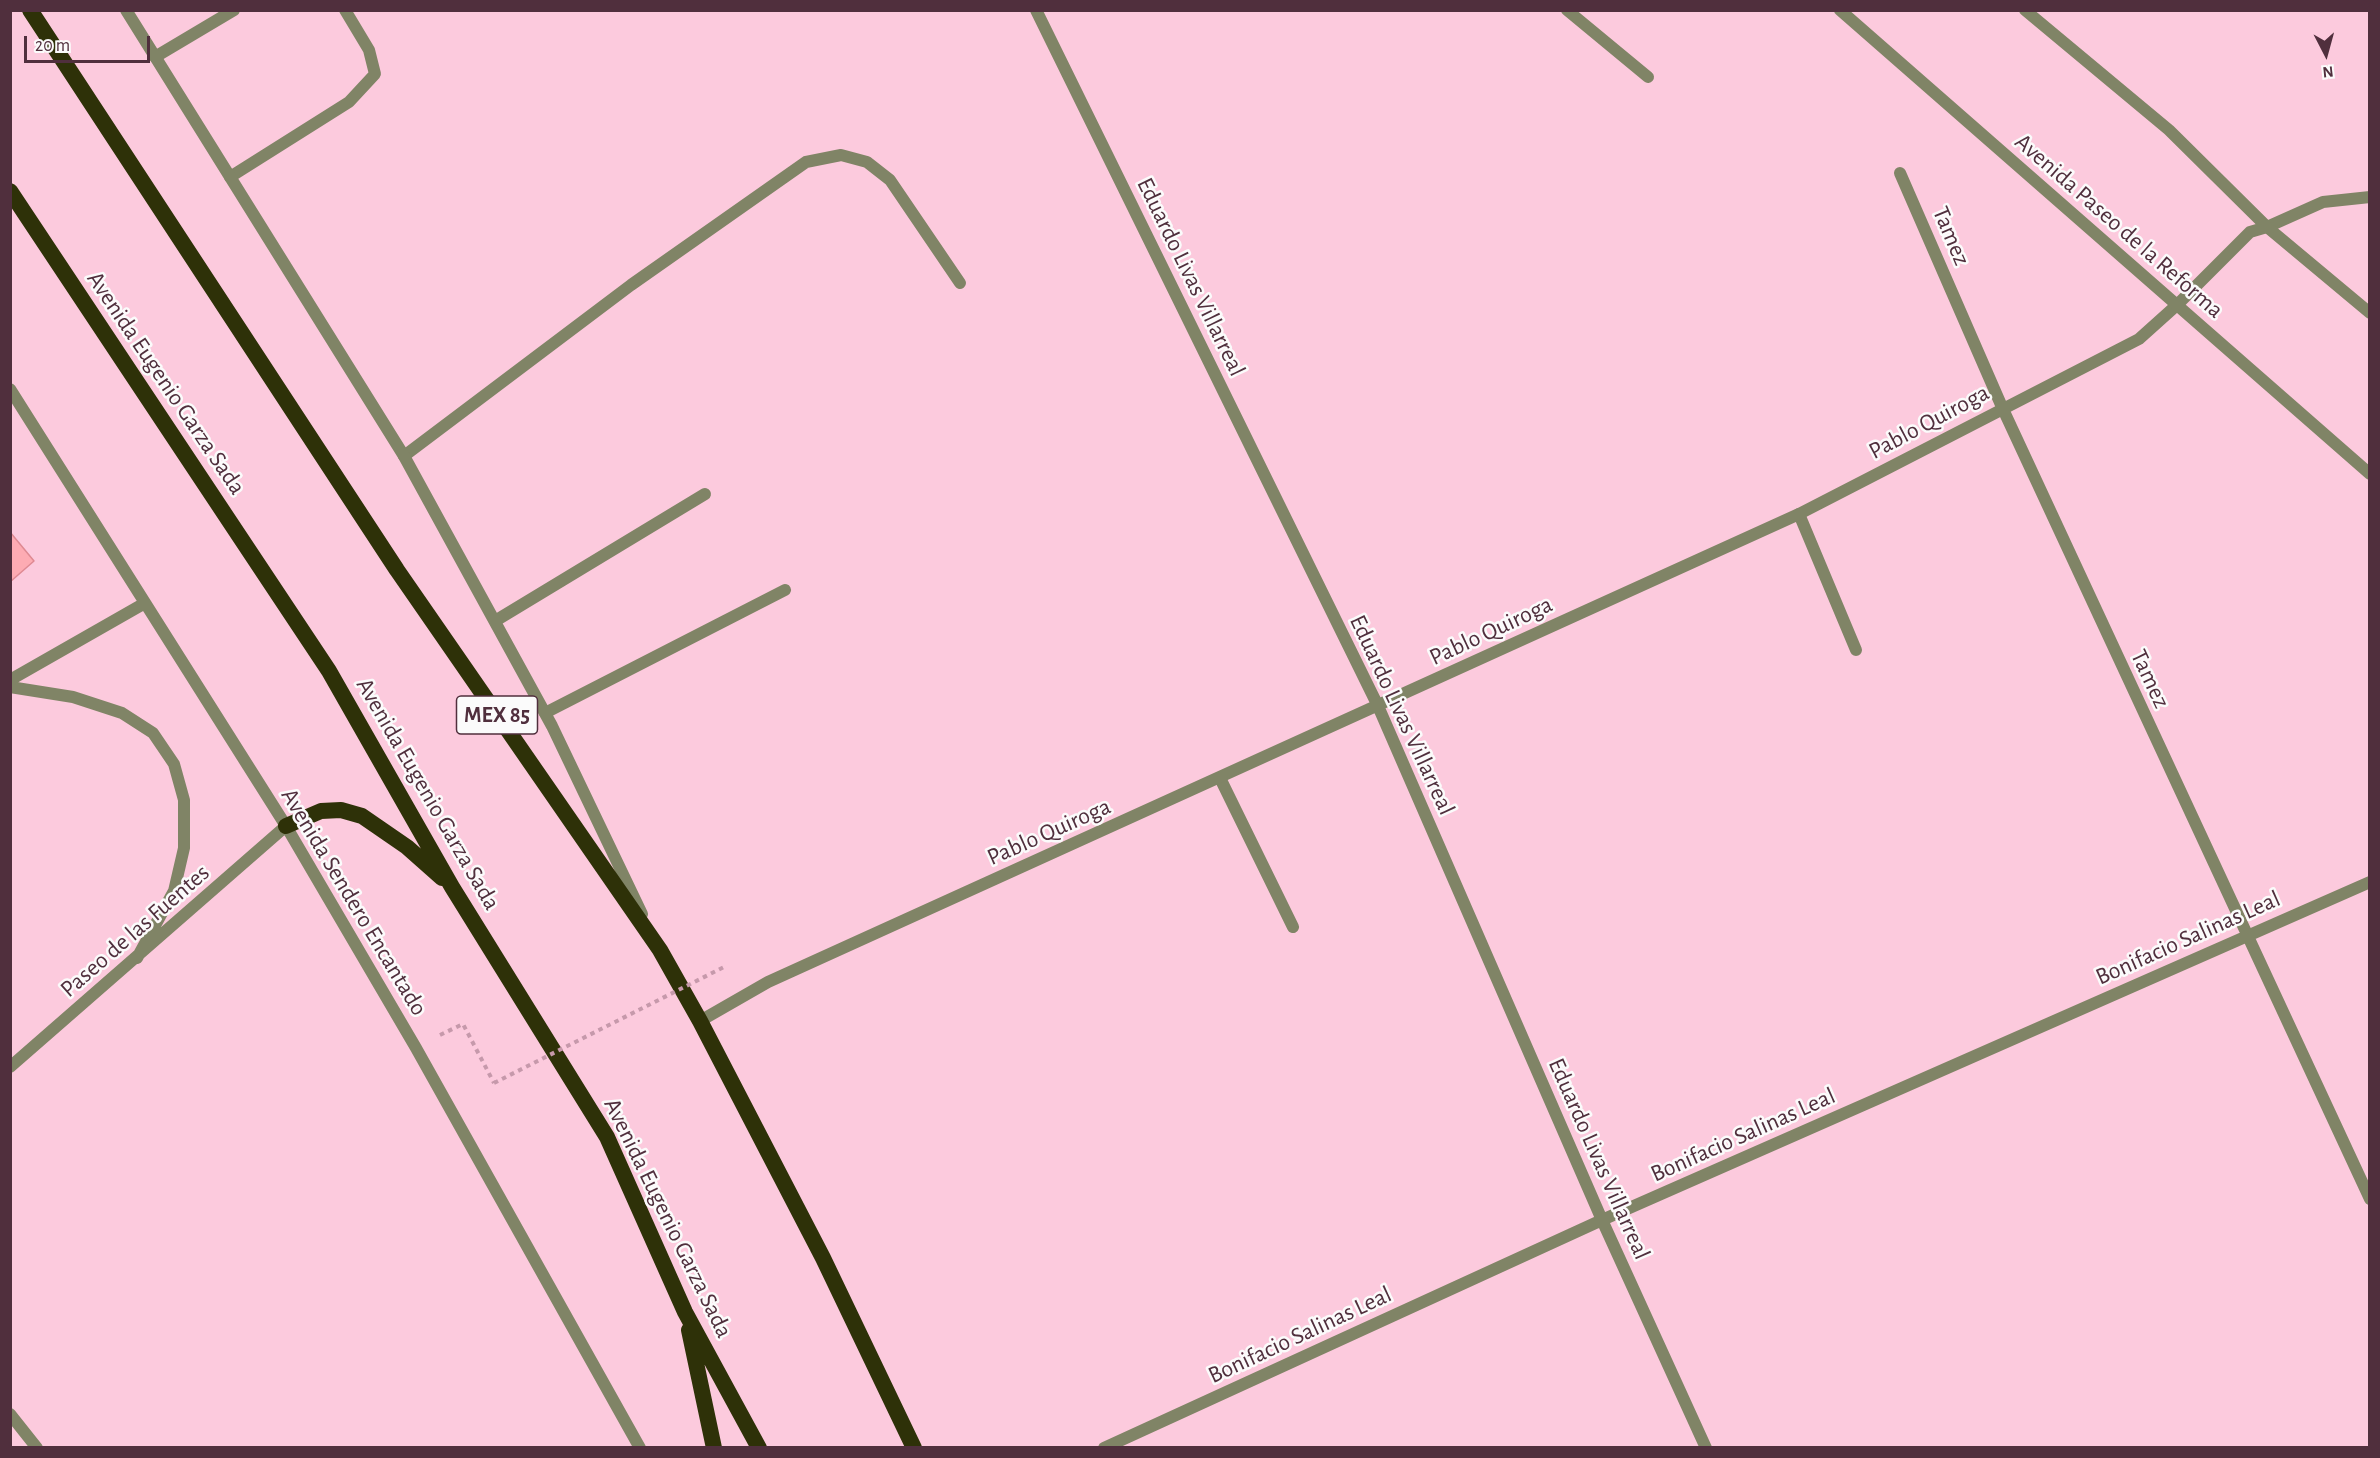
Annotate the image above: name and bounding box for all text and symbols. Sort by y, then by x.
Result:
scale bar [27,24,153,62]
north arrow [2296,24,2356,84]
text: 20 m [35,37,70,55]
text: N [2322,63,2334,80]
street label: Avenida Paseo de la Reforma [2009,128,2229,324]
street label: Eduardo Livas Villarreal [1130,173,1252,381]
street label: Tamez [1926,202,1976,270]
street label: Avenida Eugenio Garza Sada [80,266,252,500]
street label: Pablo Quiroga [1864,378,1994,466]
street label: Pablo Quiroga [1425,590,1557,672]
street label: Eduardo Livas Villarreal [1343,610,1461,820]
street label: Tamez [2124,645,2176,713]
street label: Avenida Eugenio Garza Sada [350,673,506,915]
road number: MEX 85 [456,696,538,734]
street label: Avenida Sendero Encantado [275,783,433,1021]
street label: Pablo Quiroga [983,792,1115,872]
street label: Paseo de las Fuentes [55,858,215,1004]
street label: Bonifacio Salinas Leal [2091,884,2285,992]
street label: Eduardo Livas Villarreal [1542,1054,1656,1264]
street label: Bonifacio Salinas Leal [1646,1081,1840,1189]
street label: Avenida Eugenio Garza Sada [597,1093,739,1343]
street label: Bonifacio Salinas Leal [1204,1280,1396,1390]

